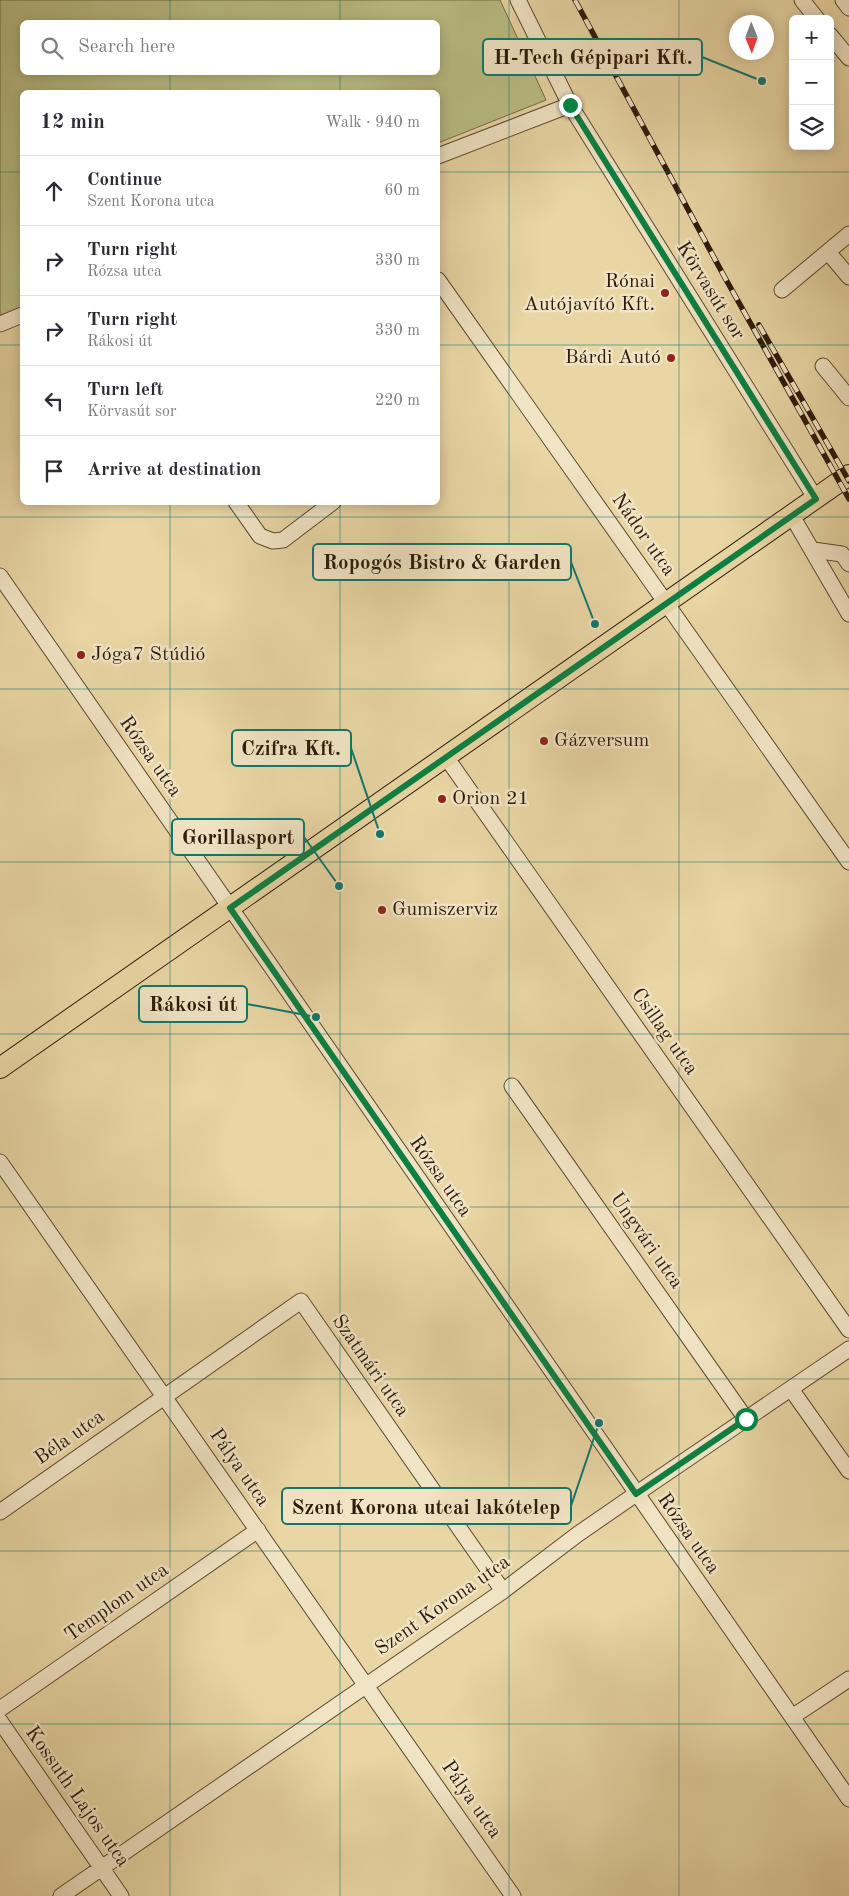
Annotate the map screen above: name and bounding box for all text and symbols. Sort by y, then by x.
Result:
north arrow [729,15,774,60]
map controls [789,15,834,150]
button: + [789,15,834,60]
search box [20,20,440,75]
icon: search [38,34,66,62]
text: Search here [78,38,175,57]
callout: H-Tech Gépipari Kft. [483,39,702,75]
text: H-Tech Gépipari Kft. [493,48,693,69]
button: − [789,60,834,105]
route end [559,94,582,117]
button: layers [789,105,834,150]
text: 12 min [40,112,105,133]
text: Walk · 940 m [325,115,420,131]
text: Continue [87,171,162,190]
icon: ahead [40,177,68,205]
text: 60 m [384,183,420,199]
text: Szent Korona utca [87,194,215,210]
street label: Körvasút sor [672,238,748,344]
text: Turn right [87,241,177,260]
icon: right [40,247,68,275]
text: 330 m [375,253,420,269]
text: Rózsa utca [87,264,162,280]
place label: Rónai Autójavító Kft. [524,272,655,315]
marker: Rónai Autójavító Kft. [659,287,671,299]
text: Turn right [87,311,177,330]
icon: right [40,317,68,345]
text: 330 m [375,323,420,339]
text: Rákosi út [87,334,153,350]
place label: Bárdi Autó [565,348,661,368]
marker: Bárdi Autó [665,352,677,364]
text: Turn left [87,381,164,400]
icon: left [40,387,68,415]
text: 220 m [375,393,420,409]
text: Körvasút sor [87,404,176,420]
icon: arrive [40,457,68,485]
text: Arrive at destination [87,461,261,480]
street label: Nádor utca [607,490,679,580]
callout: Ropogós Bistro & Garden [313,544,571,580]
text: Ropogós Bistro & Garden [323,553,561,574]
place label: Jóga7 Stúdió [91,645,205,665]
marker: Jóga7 Stúdió [75,649,87,661]
street label: Rózsa utca [115,713,185,801]
callout: Czifra Kft. [232,730,351,766]
place label: Gázversum [554,731,649,751]
marker: Gázversum [538,735,550,747]
text: Czifra Kft. [241,739,341,760]
place label: Orion 21 [452,789,529,809]
marker: Orion 21 [436,793,448,805]
callout: Gorillasport [172,819,304,855]
text: Gorillasport [182,828,295,849]
place label: Gumiszerviz [392,900,498,920]
marker: Gumiszerviz [376,904,388,916]
street label: Csillag utca [627,985,701,1079]
callout: Rákosi út [139,986,247,1022]
text: Rákosi út [149,995,238,1016]
street label: Rózsa utca [405,1133,475,1221]
street label: Ungvári utca [606,1189,687,1293]
street label: Szatmári utca [328,1311,412,1421]
street label: Béla utca [31,1407,109,1469]
route start [735,1408,758,1431]
street label: Pálya utca [205,1426,273,1511]
callout: Szent Korona utcai lakótelep [282,1488,571,1524]
street label: Rózsa utca [653,1490,723,1578]
text: Szent Korona utcai lakótelep [291,1498,561,1519]
street label: Szent Korona utca [372,1552,514,1660]
street label: Templom utca [62,1560,173,1646]
street label: Kossuth Lajos utca [21,1723,133,1871]
street label: Pálya utca [437,1758,505,1843]

